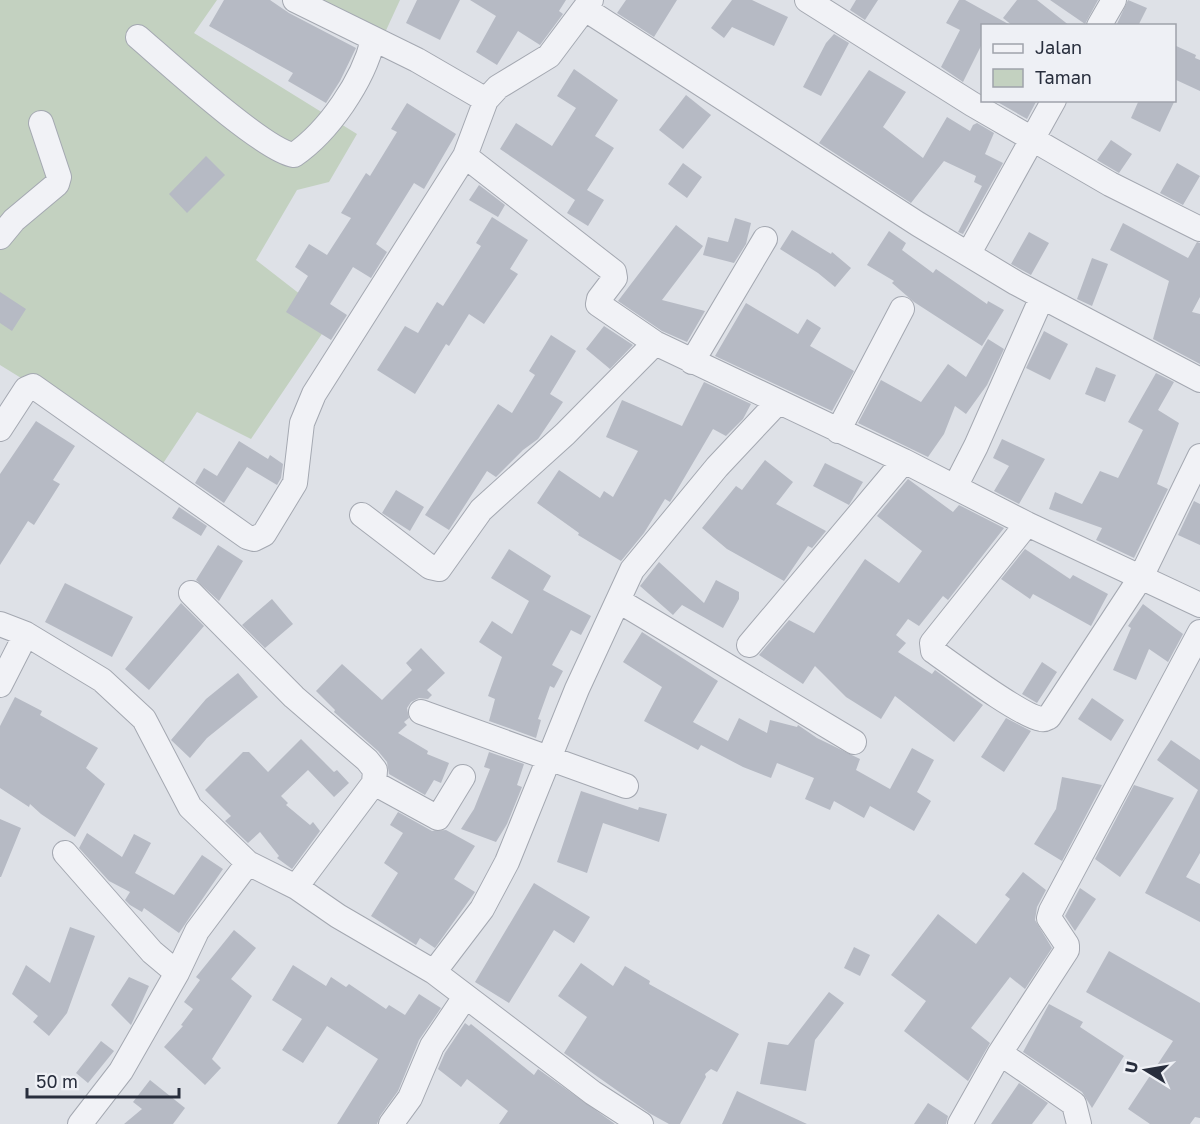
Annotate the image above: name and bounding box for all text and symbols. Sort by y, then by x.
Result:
legend [981,24,1176,102]
text: Jalan [1035,36,1082,58]
text: Taman [1035,66,1092,88]
north arrow [1116,1040,1176,1100]
text: U [1120,1059,1142,1075]
scale bar [27,1061,178,1099]
text: 50 m [36,1070,78,1092]

